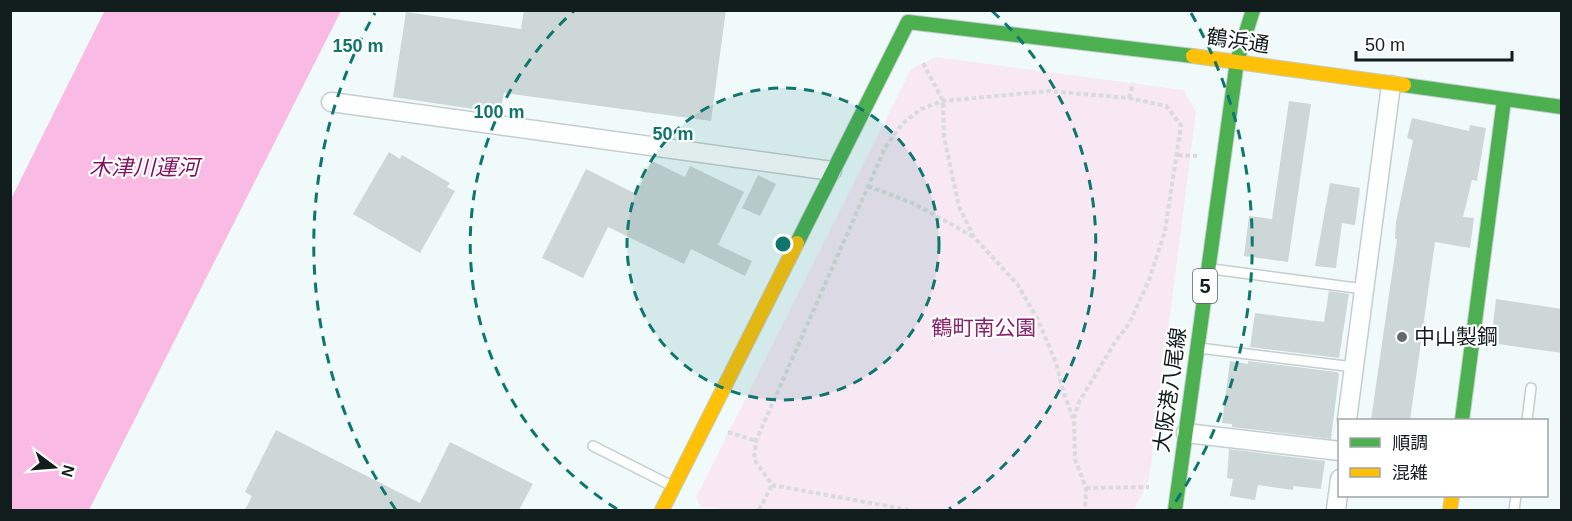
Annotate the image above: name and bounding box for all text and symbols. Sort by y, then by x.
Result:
scale bar [1356,24,1512,62]
street label: 鶴浜通 [1205,25,1271,56]
text: 50 m [1365,35,1405,55]
text: 150 m [332,36,384,56]
text: 100 m [473,102,525,122]
text: 50 m [652,124,694,144]
water label: 木津川運河 [89,155,203,180]
centre of rings [773,234,793,254]
road number: 5 [1193,269,1217,303]
park label: 鶴町南公園 [932,316,1037,339]
place label: 中山製鋼 [1414,325,1498,348]
street label: 大阪港八尾線 [1149,326,1190,454]
marker: 中山製鋼 [1395,330,1409,344]
legend [1338,419,1548,497]
text: 順調 [1392,433,1428,453]
north arrow [24,437,84,497]
text: N [58,463,78,479]
text: 混雑 [1392,463,1428,483]

